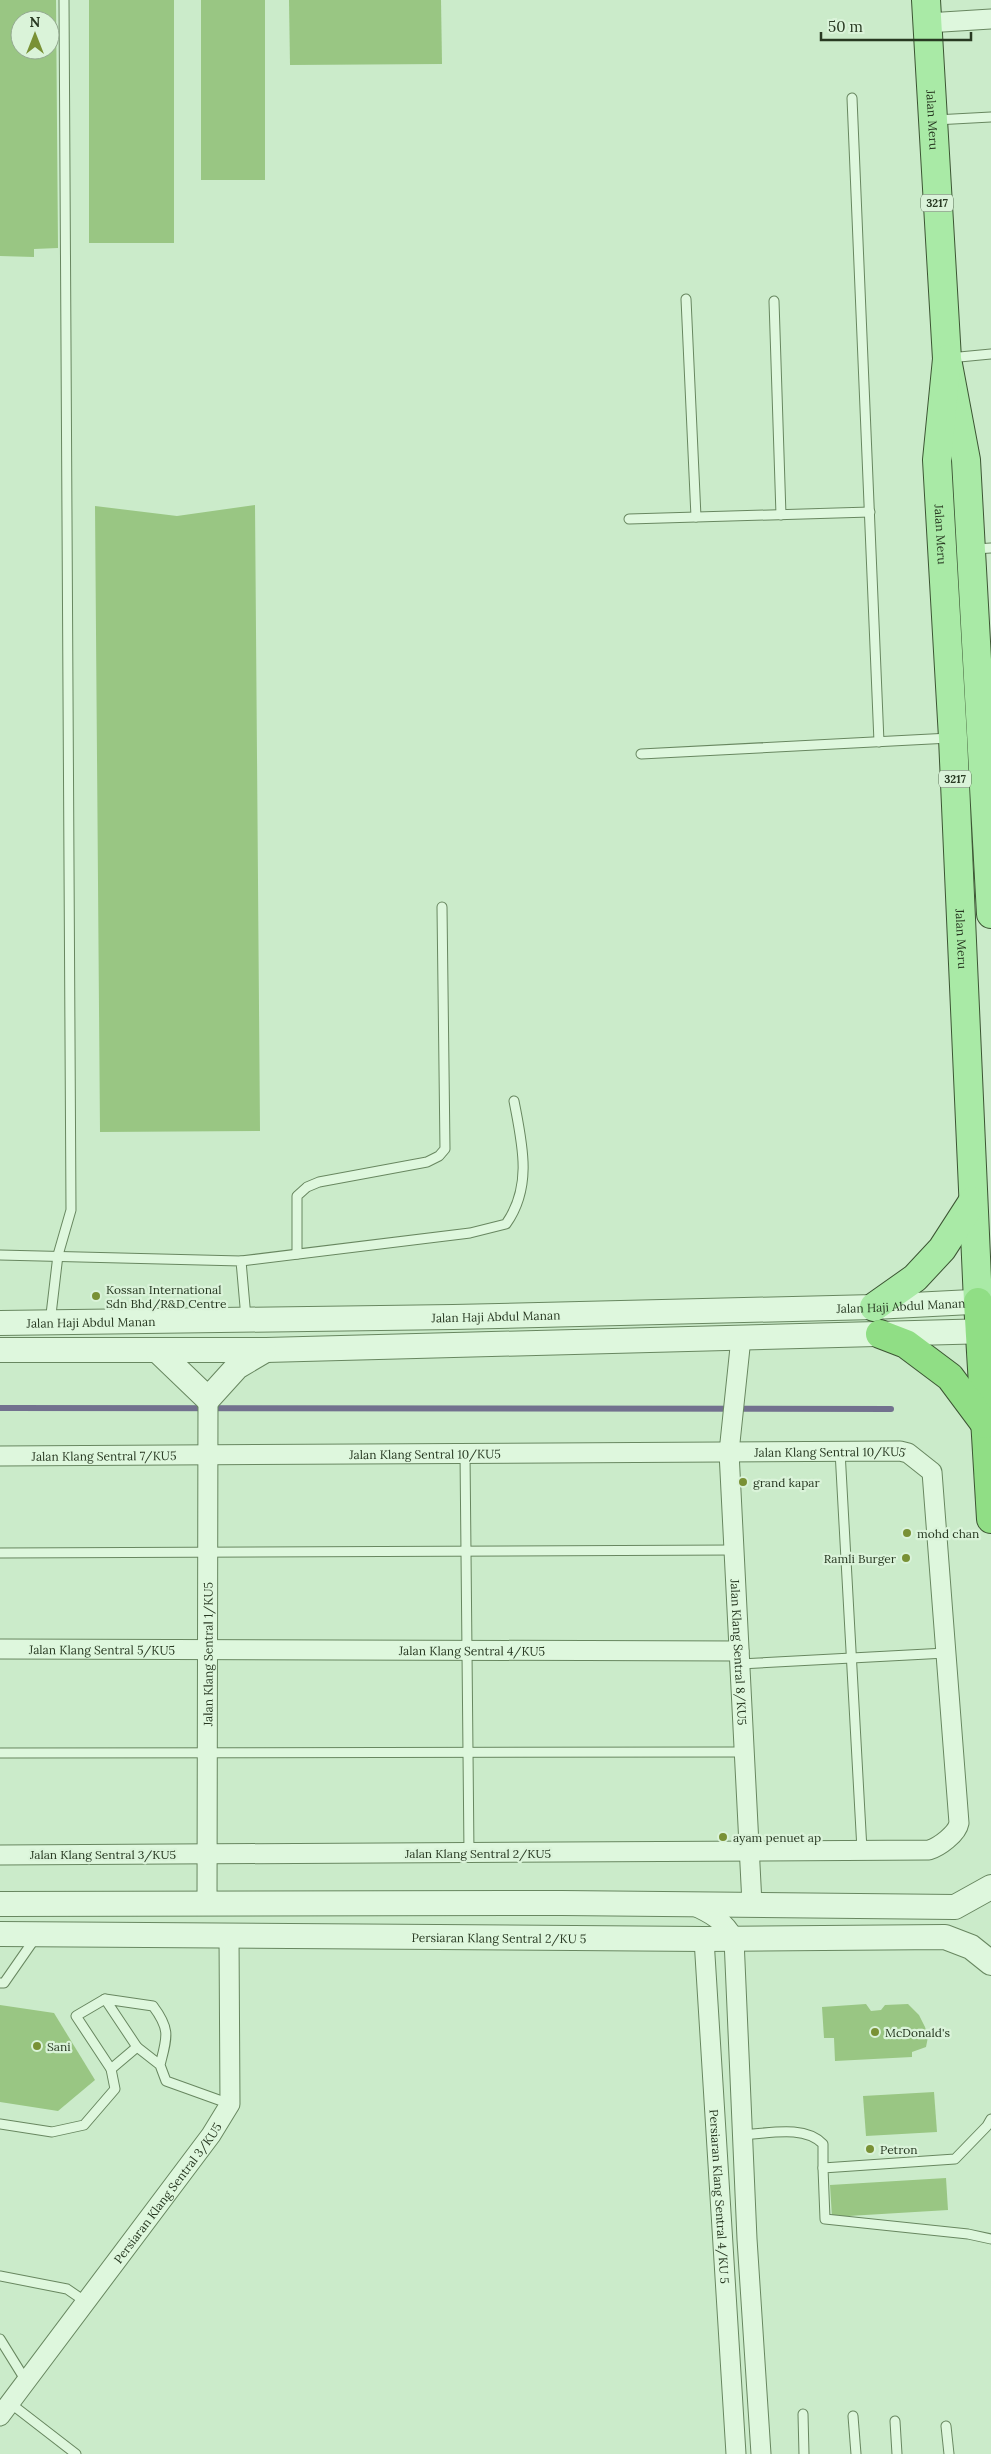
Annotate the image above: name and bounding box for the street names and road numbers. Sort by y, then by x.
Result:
street label: Jalan Meru [924,88,942,150]
road number: 3217 [921,194,953,212]
street label: Jalan Meru [932,503,950,565]
road number: 3217 [939,771,971,788]
street label: Jalan Meru [953,907,971,969]
street label: Jalan Haji Abdul Manan [835,1295,966,1315]
street label: Jalan Haji Abdul Manan [430,1307,561,1325]
street label: Jalan Haji Abdul Manan [25,1313,156,1330]
street label: Jalan Klang Sentral 10/KU5 [753,1444,907,1460]
street label: Jalan Klang Sentral 10/KU5 [348,1446,501,1462]
street label: Jalan Klang Sentral 7/KU5 [31,1448,176,1464]
street label: Jalan Klang Sentral 8/KU5 [728,1578,750,1726]
street label: Jalan Klang Sentral 1/KU5 [200,1582,216,1727]
street label: Jalan Klang Sentral 5/KU5 [28,1642,175,1658]
street label: Jalan Klang Sentral 4/KU5 [398,1643,545,1659]
street label: Jalan Klang Sentral 2/KU5 [404,1846,551,1862]
street label: Jalan Klang Sentral 3/KU5 [29,1847,176,1863]
street label: Persiaran Klang Sentral 2/KU 5 [411,1929,586,1946]
street label: Persiaran Klang Sentral 4/KU 5 [707,2109,733,2284]
street label: Persiaran Klang Sentral 3/KU5 [110,2120,224,2266]

